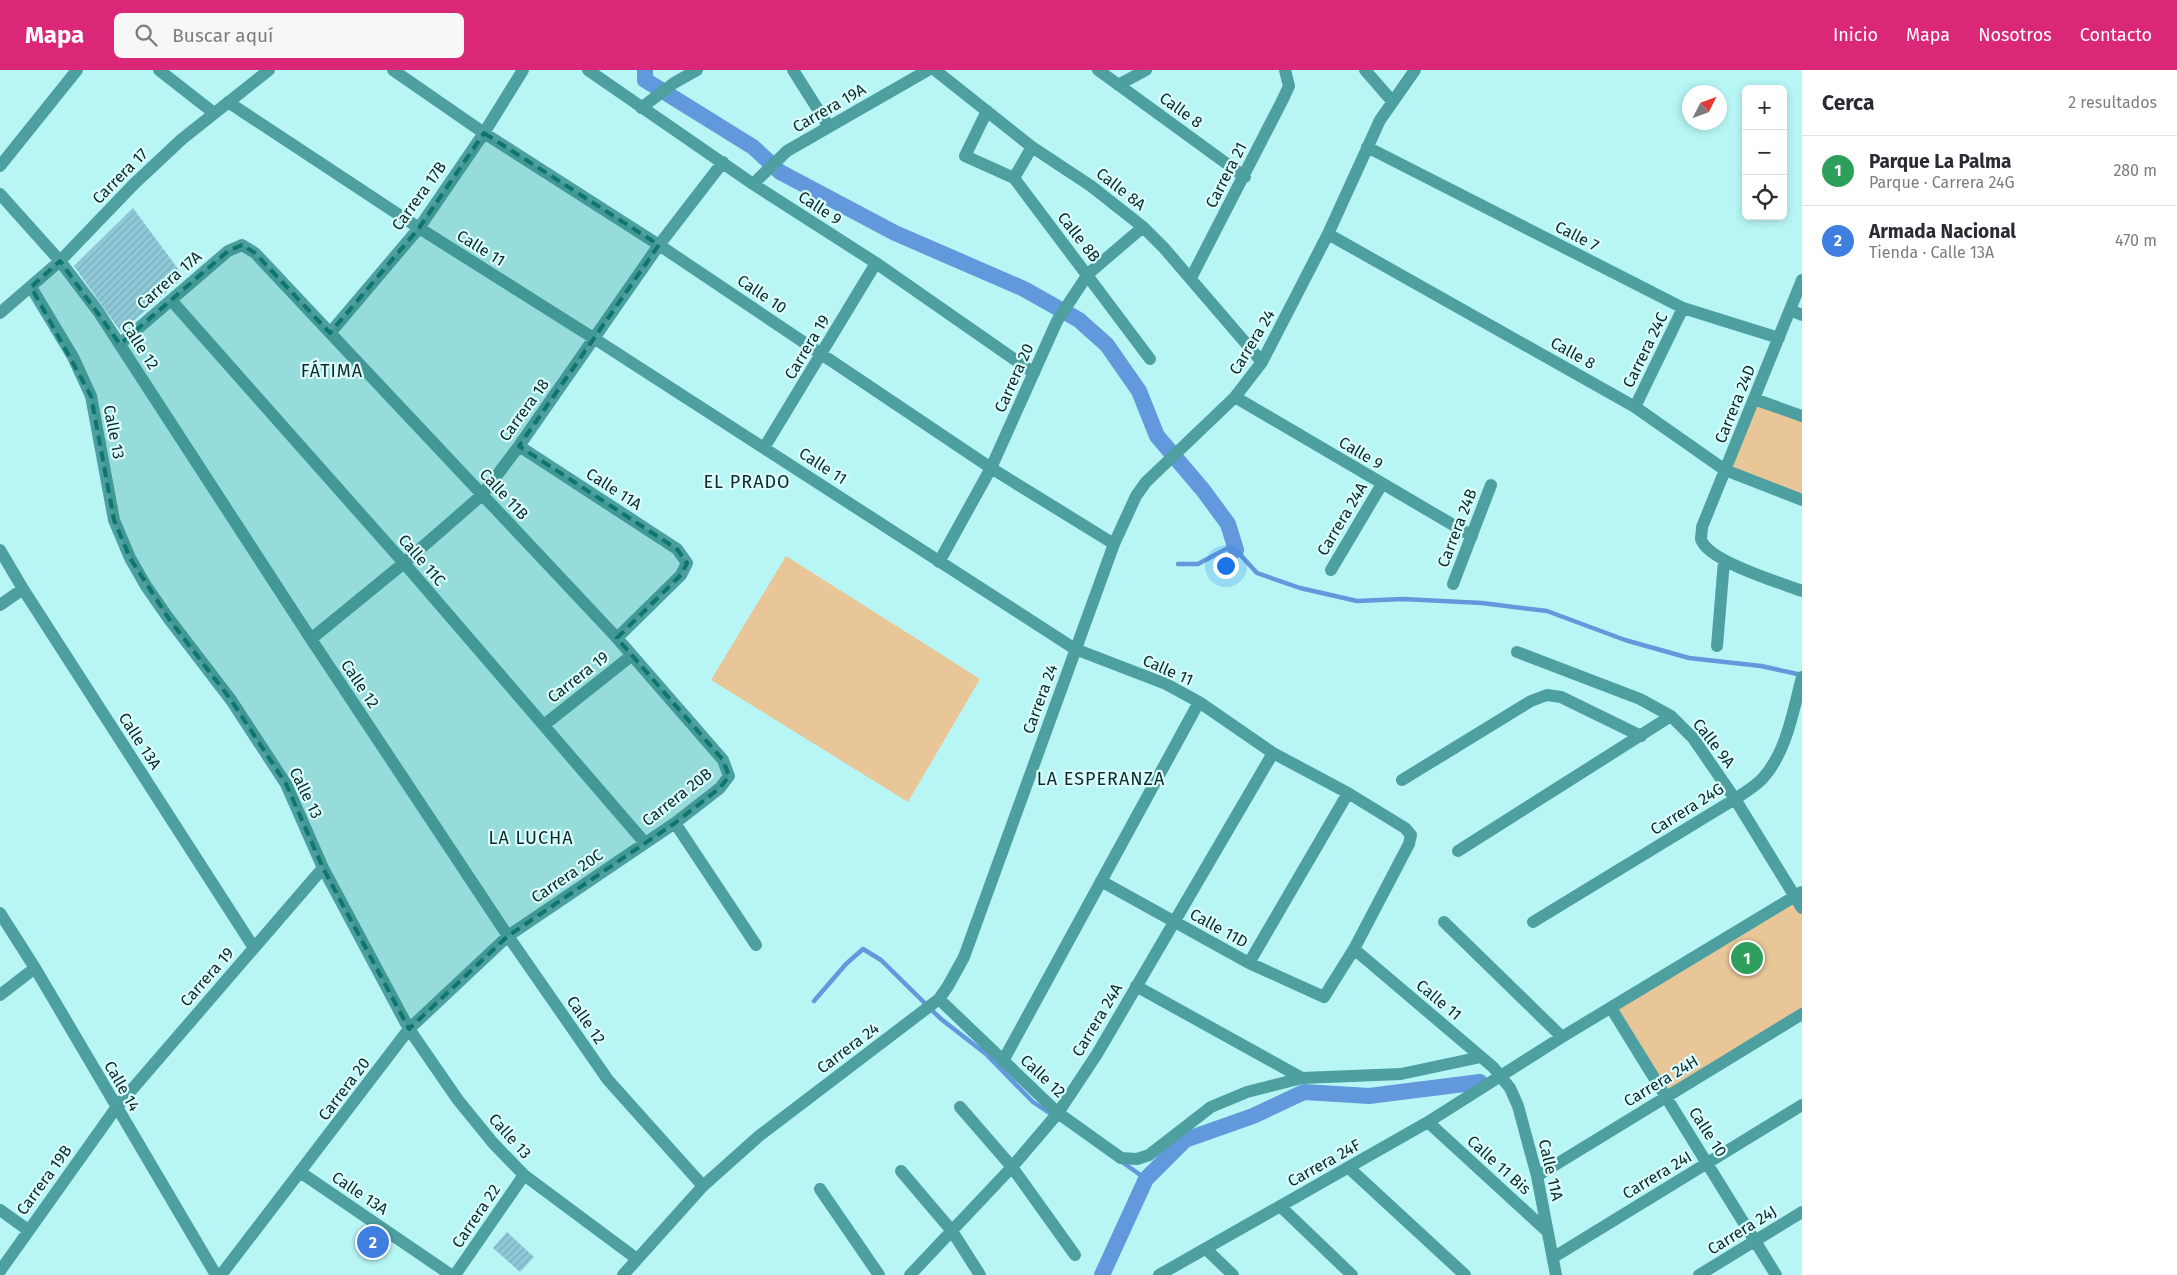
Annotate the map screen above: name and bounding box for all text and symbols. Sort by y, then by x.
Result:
search box [114,13,464,58]
text: Mapa [25,21,84,49]
icon: search [132,21,160,49]
text: Buscar aquí [172,24,273,47]
text: Inicio [1833,24,1878,46]
text: Mapa [1906,24,1950,46]
text: Nosotros [1978,24,2052,46]
text: Contacto [2080,24,2152,46]
street label: Carrera 19A [789,79,870,136]
north arrow [1682,85,1727,130]
map controls [1742,85,1787,220]
button: + [1742,85,1787,130]
street label: Calle 8 [1156,88,1206,132]
text: Cerca [1822,90,1874,116]
text: 2 resultados [2068,93,2157,112]
button: − [1742,130,1787,175]
street label: Carrera 21 [1201,139,1251,211]
street label: Carrera 17 [88,144,152,208]
text: Parque La Palma [1869,150,2011,173]
street label: Carrera 17B [388,158,450,234]
text: 1 [1834,161,1842,180]
text: 280 m [2113,161,2157,180]
street label: Calle 8A [1092,164,1150,215]
text: Parque · Carrera 24G [1869,173,2015,192]
button: locate [1742,175,1787,220]
street label: Calle 9 [795,187,845,229]
street label: Calle 8B [1054,208,1105,266]
street label: Calle 7 [1552,217,1602,255]
text: Armada Nacional [1869,220,2016,243]
street label: Calle 11 [453,226,509,270]
text: 2 [1834,231,1842,250]
text: 470 m [2115,231,2157,250]
text: Tienda · Calle 13A [1869,243,1994,262]
street label: Carrera 17A [133,246,206,313]
street label: Calle 10 [734,271,790,317]
street label: Carrera 24 [1225,306,1279,378]
street label: Carrera 24C [1619,309,1671,391]
street label: Carrera 19 [780,311,834,383]
street label: Calle 12 [117,317,163,373]
street label: Calle 8 [1547,333,1599,373]
street label: Carrera 20 [990,341,1038,415]
district label: FÁTIMA [301,359,363,382]
street label: Carrera 24D [1711,362,1759,446]
street label: Carrera 18 [495,375,553,445]
street label: Calle 13 [99,403,129,461]
street label: Calle 9 [1336,432,1386,474]
street label: Calle 11 [796,444,850,488]
street label: Calle 11B [476,464,533,524]
street label: Calle 11A [583,464,646,514]
district label: EL PRADO [703,471,791,493]
street label: Carrera 24A [1313,478,1372,559]
street label: Carrera 24B [1433,486,1481,570]
street label: Calle 11C [394,530,450,590]
your location [1213,553,1239,579]
street label: Carrera 19 [544,647,612,707]
street label: Calle 11 [1140,650,1196,690]
street label: Calle 12 [337,656,383,712]
street label: Carrera 24 [1019,661,1062,736]
street label: Calle 13A [115,709,166,774]
street label: Calle 9A [1689,715,1740,772]
street label: Calle 13 [286,764,326,822]
street label: Carrera 20B [638,764,716,830]
district label: LA ESPERANZA [1037,768,1165,790]
street label: Carrera 24G [1647,779,1727,839]
district label: LA LUCHA [488,827,574,849]
street label: Carrera 20C [528,845,607,907]
street label: Calle 11D [1187,904,1251,952]
pin: 1 [1731,939,1763,977]
street label: Carrera 19 [176,944,238,1010]
street label: Calle 11 [1413,976,1465,1024]
street label: Carrera 24A [1068,979,1127,1060]
street label: Calle 12 [563,992,609,1048]
street label: Carrera 24 [813,1018,883,1077]
street label: Calle 12 [1017,1050,1069,1102]
street label: Carrera 24H [1620,1051,1702,1111]
street label: Carrera 20 [314,1054,374,1124]
street label: Calle 14 [100,1057,144,1115]
street label: Calle 10 [1685,1104,1731,1160]
street label: Calle 13 [485,1109,535,1163]
street label: Calle 11 Bis [1463,1131,1535,1199]
street label: Carrera 24F [1284,1135,1364,1191]
street label: Calle 11A [1535,1137,1567,1203]
street label: Carrera 19B [12,1141,76,1219]
street label: Carrera 24I [1619,1147,1695,1203]
street label: Calle 13A [328,1167,392,1219]
street label: Carrera 22 [448,1181,504,1251]
street label: Carrera 24J [1704,1201,1780,1259]
pin: 2 [357,1223,389,1261]

